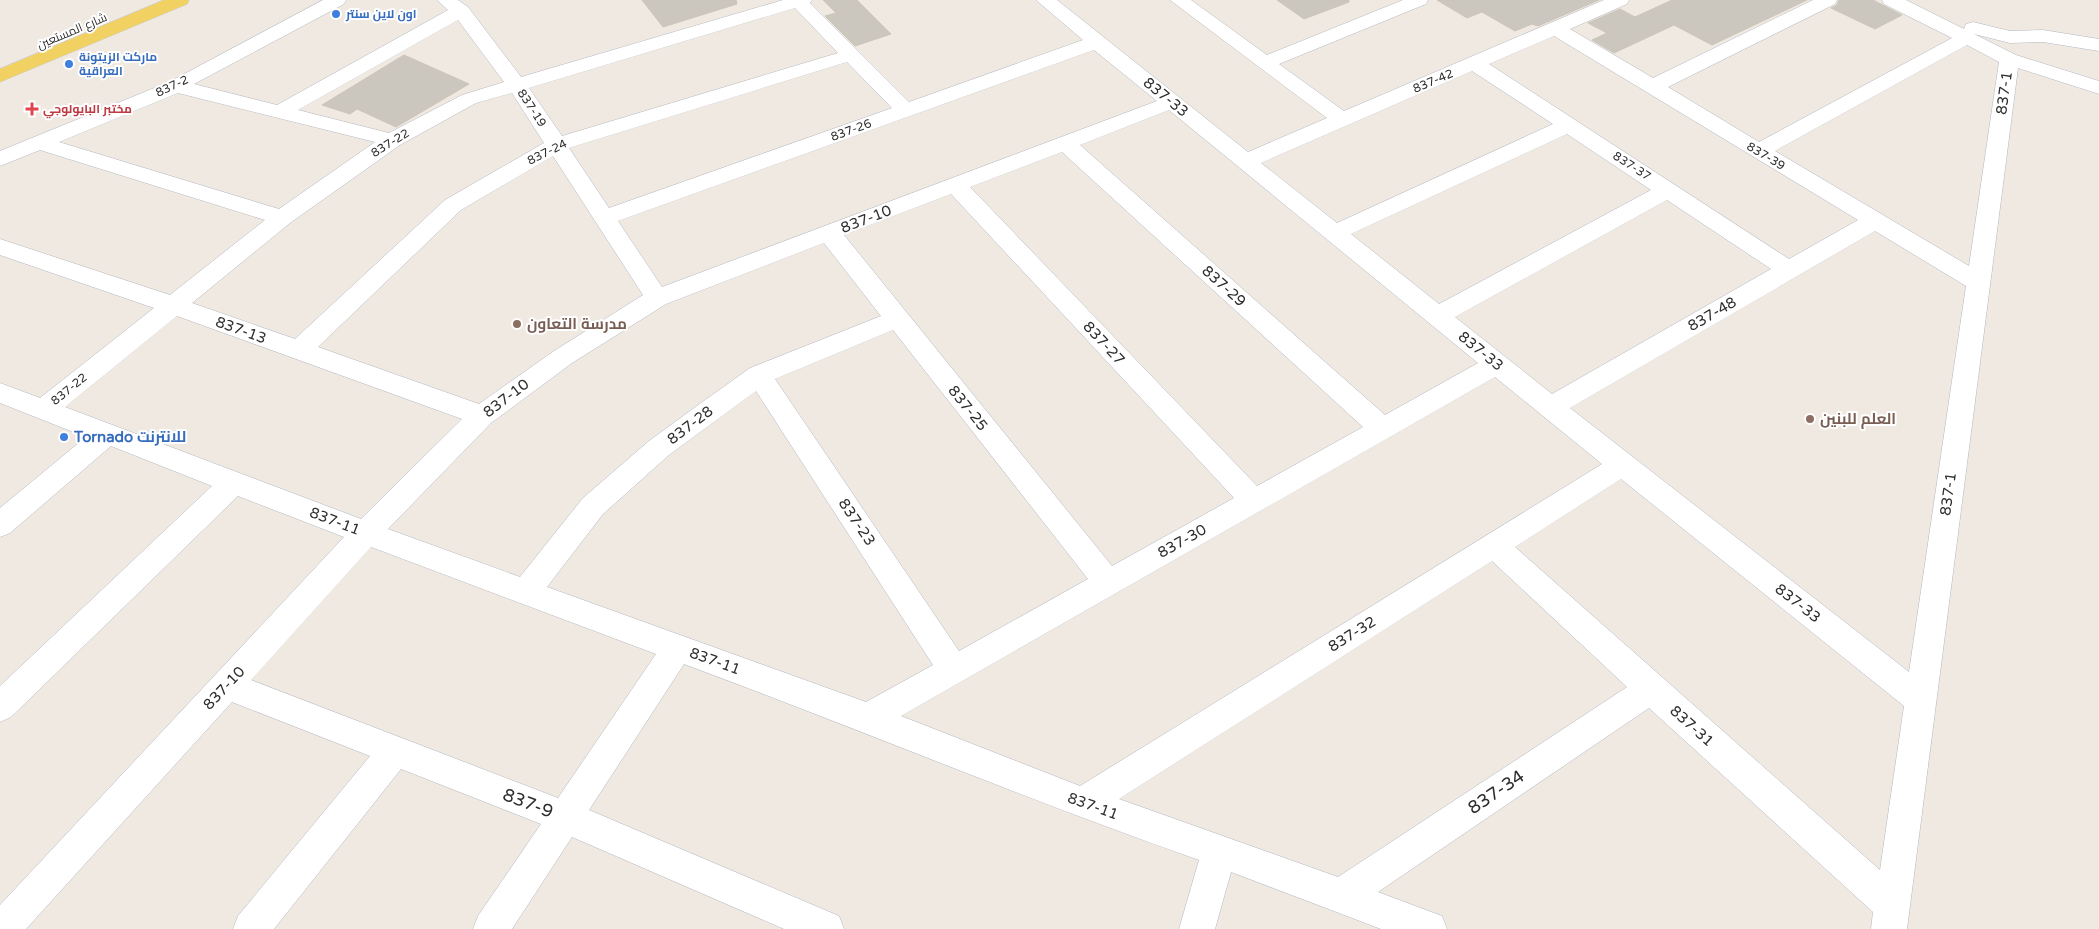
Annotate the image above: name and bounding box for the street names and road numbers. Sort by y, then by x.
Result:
street label: شارع المستعين [35,10,109,53]
street label: 837-42 [1411,66,1455,96]
street label: 837-1 [1992,70,2016,116]
street label: 837-2 [153,72,191,100]
street label: 837-33 [1140,73,1192,121]
street label: 837-19 [515,86,549,130]
street label: 837-26 [829,116,873,144]
street label: 837-22 [368,126,412,160]
street label: 837-24 [525,136,570,168]
street label: 837-39 [1744,139,1788,173]
street label: 837-37 [1610,149,1654,183]
street label: 837-10 [838,201,894,237]
street label: 837-29 [1198,262,1250,310]
street label: 837-48 [1685,293,1739,335]
street label: 837-13 [213,312,269,348]
street label: 837-27 [1079,318,1129,368]
street label: 837-33 [1455,327,1507,375]
street label: 837-22 [48,370,90,408]
street label: 837-10 [479,375,533,421]
street label: 837-25 [944,382,992,434]
street label: 837-28 [663,402,717,448]
street label: 837-1 [1936,471,1960,517]
street label: 837-23 [835,495,879,549]
street label: 837-11 [307,503,363,539]
street label: 837-30 [1154,520,1210,562]
street label: 837-33 [1772,580,1824,626]
street label: 837-32 [1325,612,1379,656]
street label: 837-11 [687,643,743,679]
street label: 837-10 [199,663,249,713]
street label: 837-31 [1666,702,1718,750]
street label: 837-34 [1464,765,1528,819]
street label: 837-9 [500,783,556,823]
street label: 837-11 [1065,788,1121,824]

